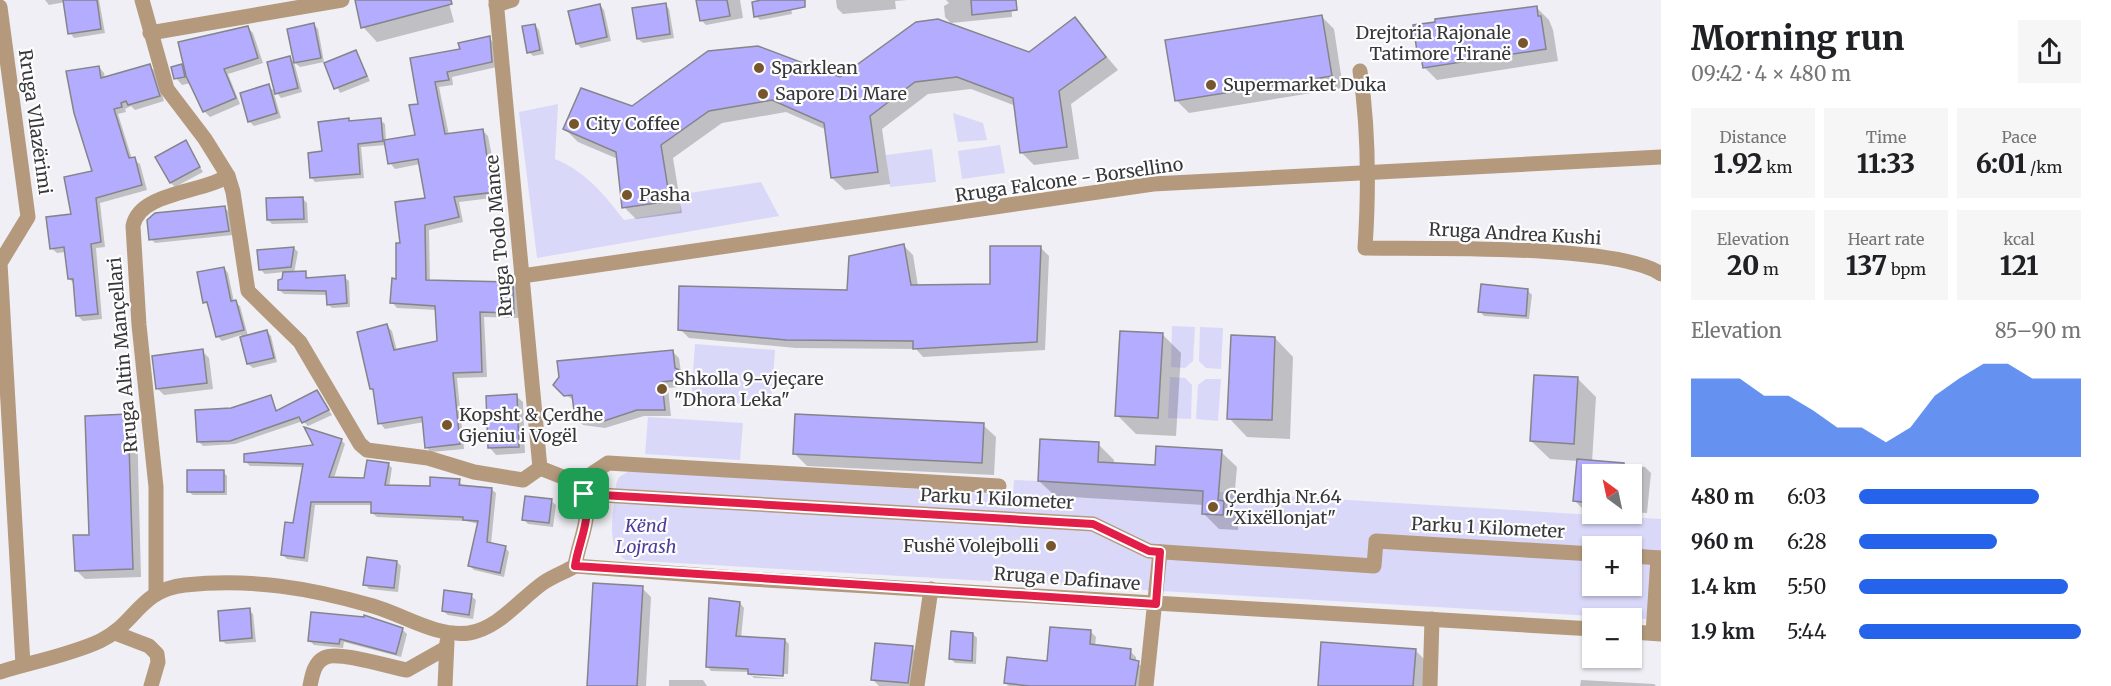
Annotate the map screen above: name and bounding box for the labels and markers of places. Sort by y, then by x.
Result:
place label: Drejtoria Rajonale Tatimore Tiranë [1356,21,1511,65]
marker: Drejtoria Rajonale Tatimore Tiranë [1516,36,1530,50]
place label: Sparklean [771,56,858,79]
marker: Sparklean [752,61,766,75]
place label: Supermarket Duka [1223,73,1387,96]
marker: Supermarket Duka [1204,78,1218,92]
place label: Sapore Di Mare [775,82,907,105]
marker: Sapore Di Mare [756,87,770,101]
place label: City Coffee [586,112,680,135]
marker: City Coffee [567,117,581,131]
place label: Pasha [639,183,690,206]
marker: Pasha [620,188,634,202]
place label: Shkolla 9-vjeçare "Dhora Leka" [674,367,824,411]
marker: Shkolla 9-vjeçare "Dhora Leka" [655,382,669,396]
place label: Kopsht & Çerdhe Gjeniu i Vogël [459,403,603,447]
marker: Kopsht & Çerdhe Gjeniu i Vogël [440,418,454,432]
pin [558,468,609,519]
place label: Çerdhja Nr.64 "Xixëllonjat" [1225,485,1342,529]
marker: Çerdhja Nr.64 "Xixëllonjat" [1206,500,1220,514]
place label: Fushë Volejbolli [903,534,1039,557]
marker: Fushë Volejbolli [1044,539,1058,553]

